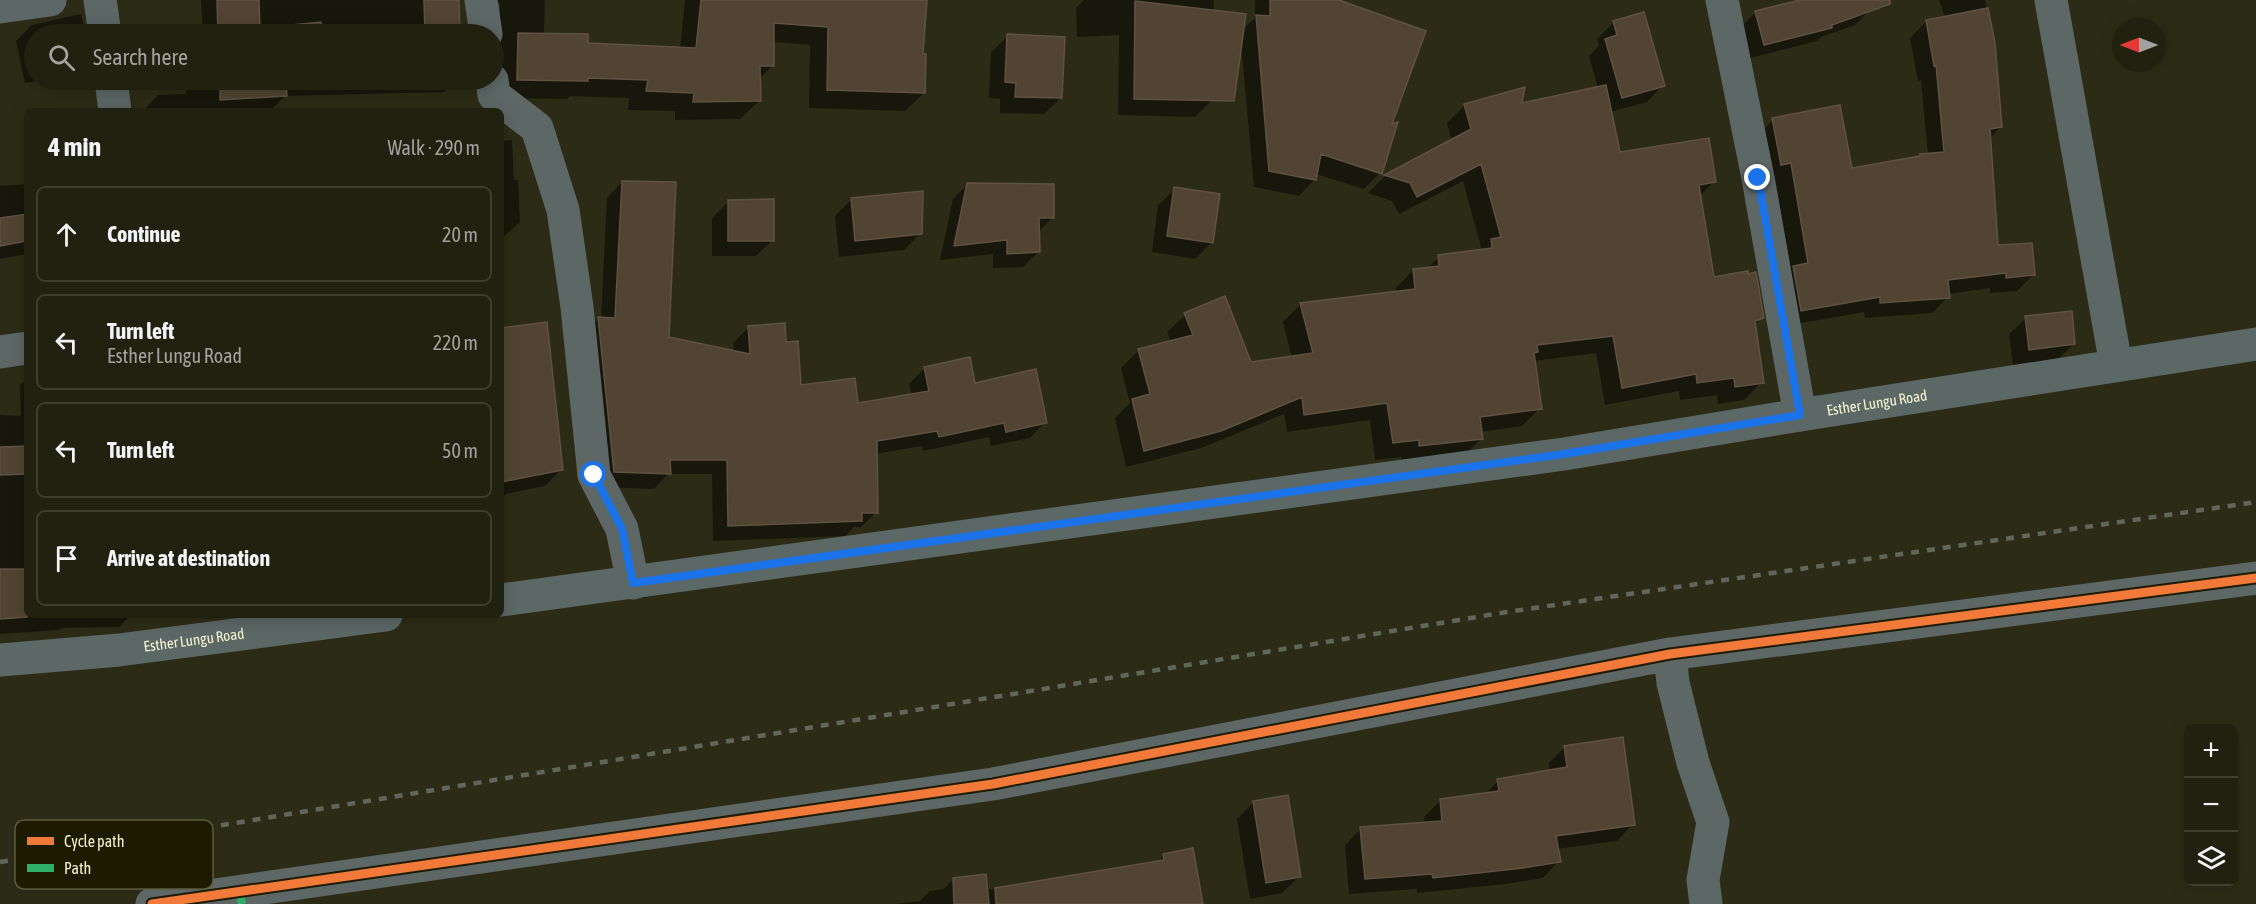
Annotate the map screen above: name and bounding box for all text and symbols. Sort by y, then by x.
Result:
north arrow [2112,18,2166,72]
search box [24,24,504,90]
icon: search [45,41,78,74]
text: Search here [93,44,188,70]
text: 4 min [48,132,101,162]
text: Walk · 290 m [388,136,480,159]
route end [1744,164,1770,190]
icon: ahead [50,218,83,251]
text: Continue [107,221,181,247]
text: 20 m [442,223,478,246]
text: Turn left [107,318,174,344]
icon: left [50,326,83,359]
text: 220 m [433,331,478,354]
text: Esther Lungu Road [107,344,242,367]
street label: Esther Lungu Road [1825,386,1928,419]
icon: left [50,434,83,467]
text: Turn left [107,437,174,463]
text: 50 m [442,439,478,462]
route start [580,461,606,487]
icon: arrive [50,542,83,575]
text: Arrive at destination [107,545,270,571]
street label: Esther Lungu Road [142,625,245,655]
map controls [2184,724,2238,886]
button: + [2184,724,2238,778]
button: − [2184,778,2238,832]
legend [15,820,213,889]
text: Cycle path [64,832,124,851]
button: layers [2184,832,2238,886]
text: Path [64,859,91,877]

